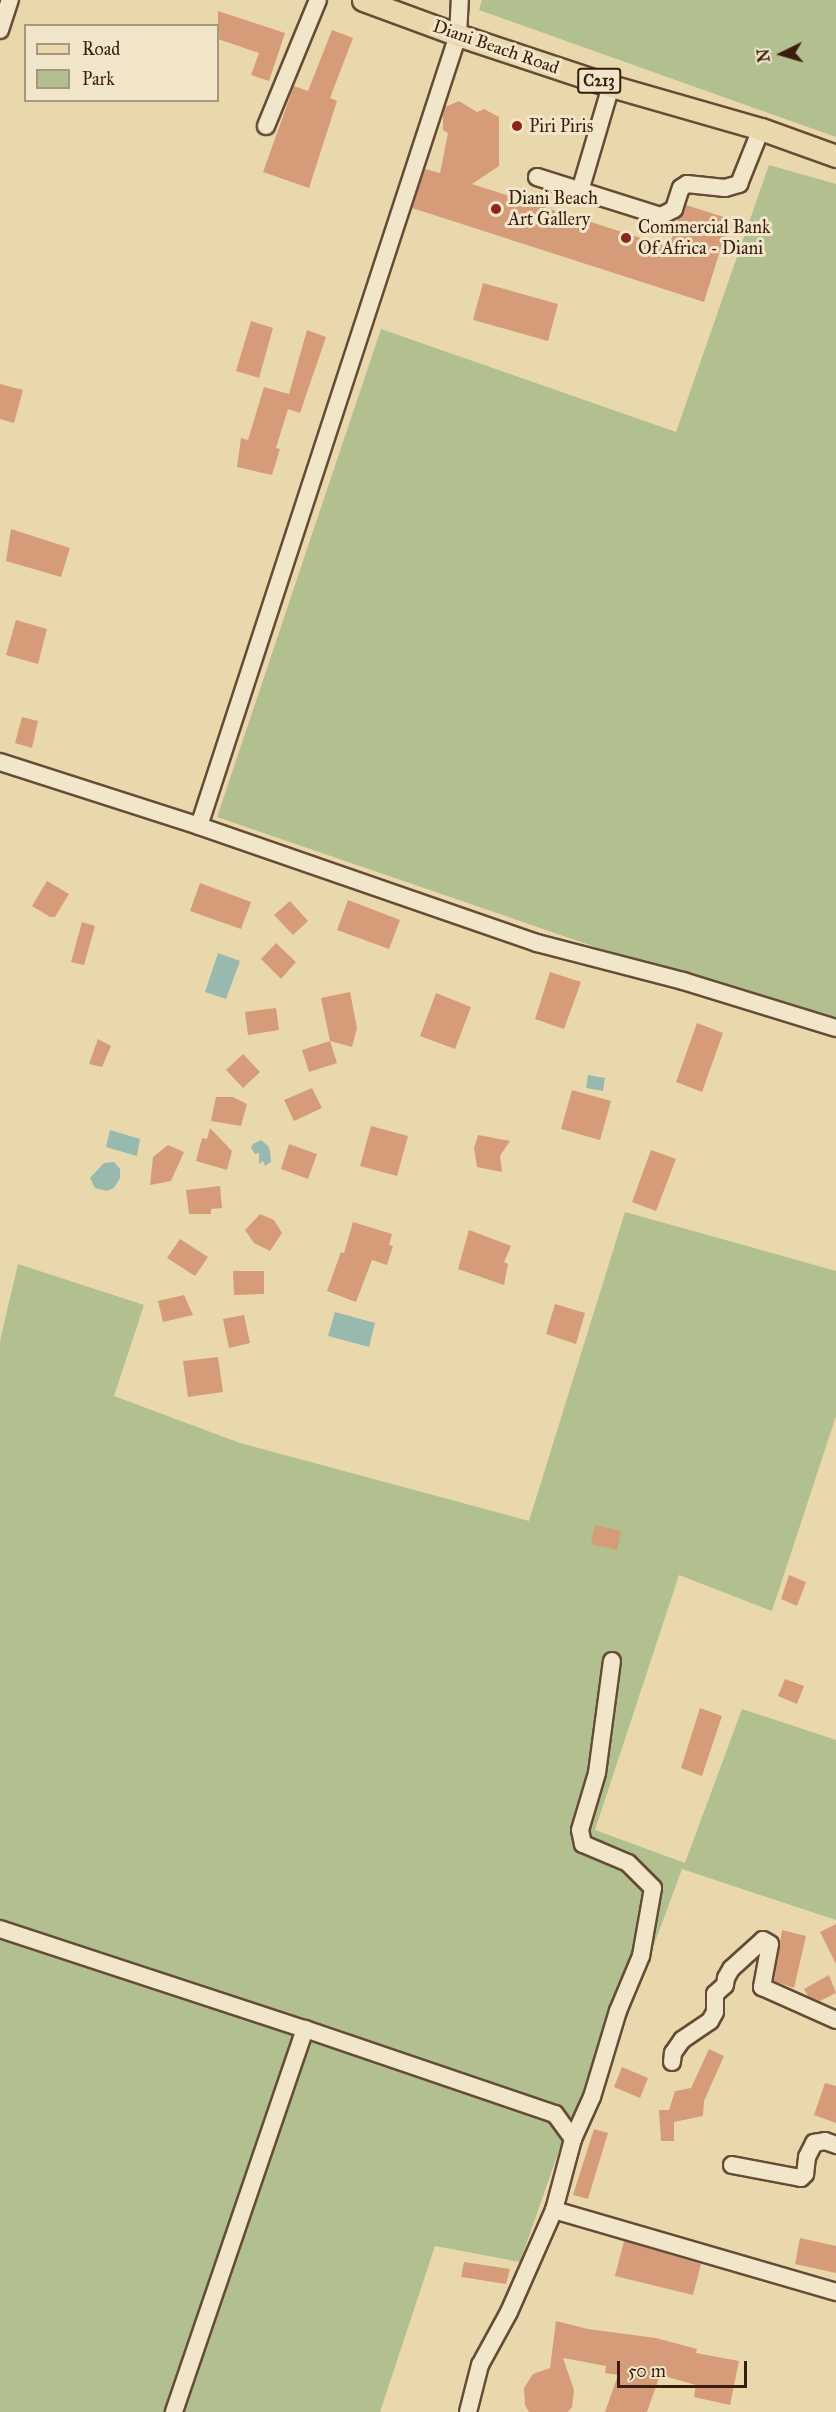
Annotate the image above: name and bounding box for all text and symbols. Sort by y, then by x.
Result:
street label: Diani Beach Road [430,15,562,79]
legend [24,24,219,102]
north arrow [752,24,812,84]
text: Road [82,38,120,60]
text: N [754,48,774,63]
text: Park [82,68,115,90]
road number: C213 [576,68,622,94]
place label: Piri Piris [529,115,593,137]
marker: Piri Piris [510,119,524,133]
place label: Diani Beach Art Gallery [508,188,598,230]
marker: Diani Beach Art Gallery [489,202,503,216]
place label: Commercial Bank Of Africa - Diani [638,217,770,260]
marker: Commercial Bank Of Africa - Diani [619,231,633,245]
scale bar [620,2349,750,2387]
text: 50 m [628,2360,666,2382]

